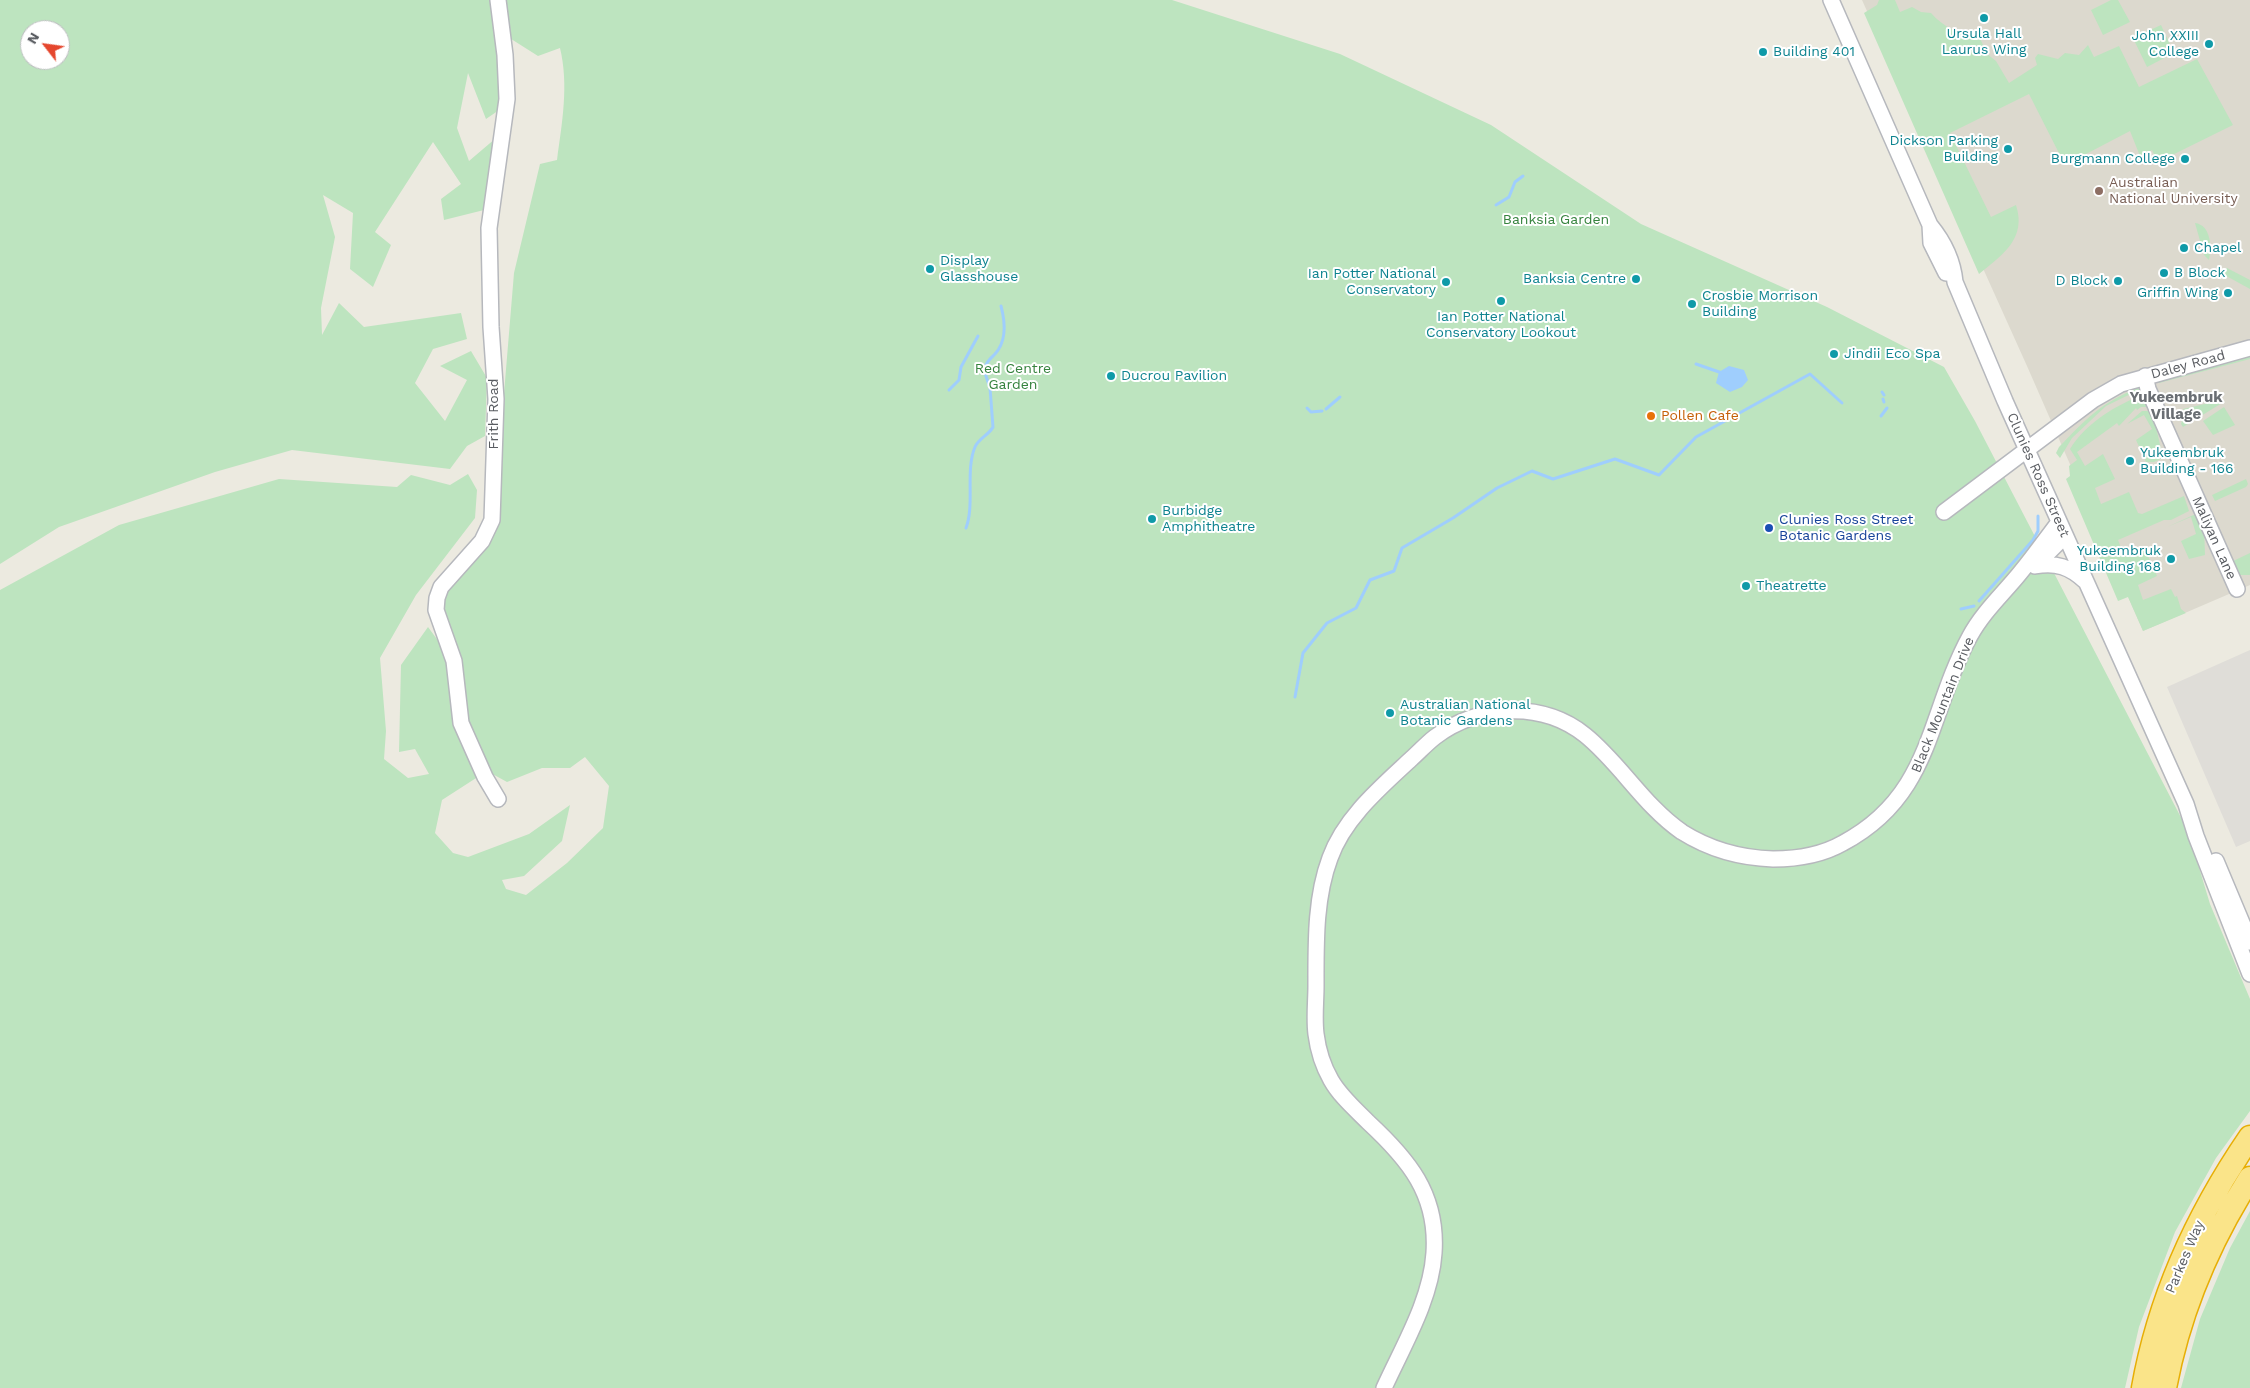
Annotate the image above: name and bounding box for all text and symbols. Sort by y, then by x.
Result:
marker: Ursula Hall Laurus Wing [1978,12,1990,24]
north arrow [20,20,70,70]
place label: Ursula Hall Laurus Wing [1942,26,2026,58]
place label: John XXIII College [2131,28,2199,60]
text: N [23,30,42,46]
marker: John XXIII College [2203,38,2215,50]
place label: Building 401 [1773,44,1855,60]
marker: Building 401 [1757,46,1769,58]
place label: Dickson Parking Building [1889,133,1998,166]
marker: Dickson Parking Building [2002,143,2014,155]
place label: Burgmann College [2051,151,2175,167]
marker: Burgmann College [2179,153,2191,165]
place label: Australian National University [2109,175,2238,208]
marker: Australian National University [2093,185,2105,197]
park label: Banksia Garden [1503,212,1609,228]
place label: Chapel [2194,240,2241,256]
marker: Chapel [2178,242,2190,254]
place label: Display Glasshouse [940,253,1018,286]
marker: Display Glasshouse [924,263,936,275]
place label: B Block [2174,265,2226,281]
place label: Ian Potter National Conservatory [1308,266,1436,298]
marker: B Block [2158,267,2170,279]
place label: Banksia Centre [1523,271,1626,287]
marker: Banksia Centre [1630,273,1642,285]
place label: D Block [2056,273,2108,289]
marker: D Block [2112,275,2124,287]
marker: Ian Potter National Conservatory [1440,276,1452,288]
place label: Griffin Wing [2137,285,2218,301]
marker: Griffin Wing [2222,287,2234,299]
place label: Crosbie Morrison Building [1702,288,1818,321]
marker: Ian Potter National Conservatory Lookout [1495,295,1507,307]
marker: Crosbie Morrison Building [1686,298,1698,310]
place label: Ian Potter National Conservatory Lookout [1426,309,1576,342]
place label: Jindii Eco Spa [1844,346,1941,362]
street label: Daley Road [2149,347,2227,383]
marker: Jindii Eco Spa [1828,348,1840,360]
park label: Red Centre Garden [975,361,1051,394]
place label: Ducrou Pavilion [1121,368,1227,384]
marker: Ducrou Pavilion [1105,370,1117,382]
street label: Frith Road [486,379,502,449]
district label: Yukeembruk Village [2130,389,2222,424]
place label: Pollen Cafe [1661,408,1739,424]
marker: Pollen Cafe [1645,410,1657,422]
street label: Clunies Ross Street [2003,410,2073,540]
place label: Yukeembruk Building - 166 [2140,445,2234,478]
marker: Yukeembruk Building - 166 [2124,455,2136,467]
street label: Maliyan Lane [2188,494,2240,582]
place label: Burbidge Amphitheatre [1162,503,1255,536]
place label: Clunies Ross Street Botanic Gardens [1779,512,1913,544]
marker: Burbidge Amphitheatre [1146,513,1158,525]
marker: Clunies Ross Street Botanic Gardens [1763,522,1775,534]
place label: Yukeembruk Building 168 [2077,543,2161,576]
marker: Yukeembruk Building 168 [2165,553,2177,565]
place label: Theatrette [1756,578,1827,594]
marker: Theatrette [1740,580,1752,592]
street label: Black Mountain Drive [1908,635,1978,775]
place label: Australian National Botanic Gardens [1400,697,1531,730]
marker: Australian National Botanic Gardens [1384,707,1396,719]
street label: Parkes Way [2162,1218,2208,1296]

